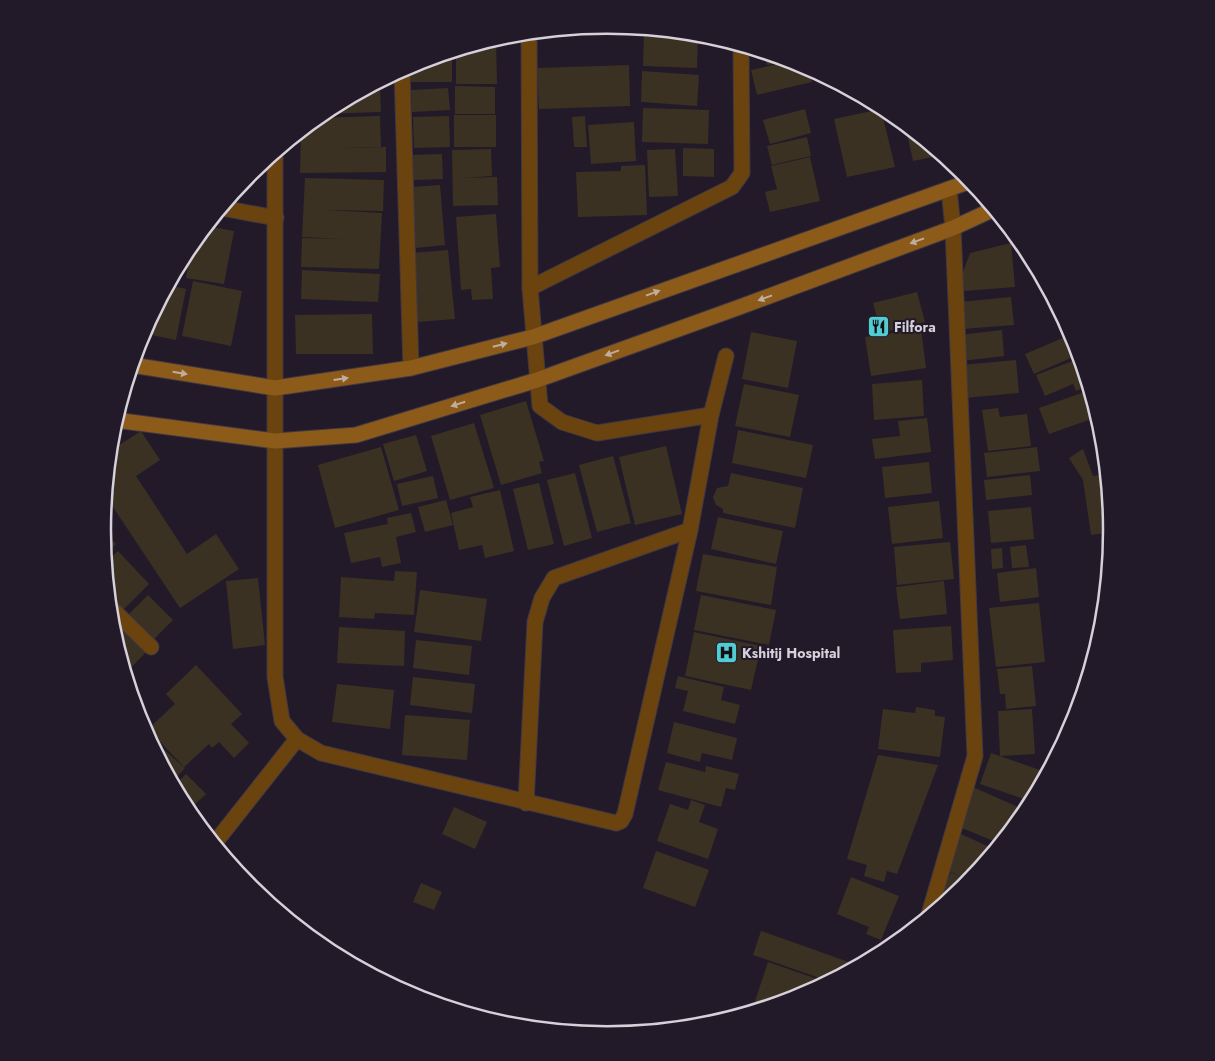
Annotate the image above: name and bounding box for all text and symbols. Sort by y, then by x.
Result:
one-way arrow [909,237,924,245]
one-way arrow [646,289,661,296]
one-way arrow [757,294,772,302]
restaurant icon: Filfora [866,315,890,339]
place label: Filfora [894,317,936,337]
one-way arrow [492,341,507,349]
one-way arrow [604,349,619,357]
one-way arrow [172,369,188,377]
one-way arrow [333,374,349,382]
one-way arrow [450,400,465,408]
hospital icon: Kshitij Hospital [714,641,738,665]
place label: Kshitij Hospital [742,643,840,663]

